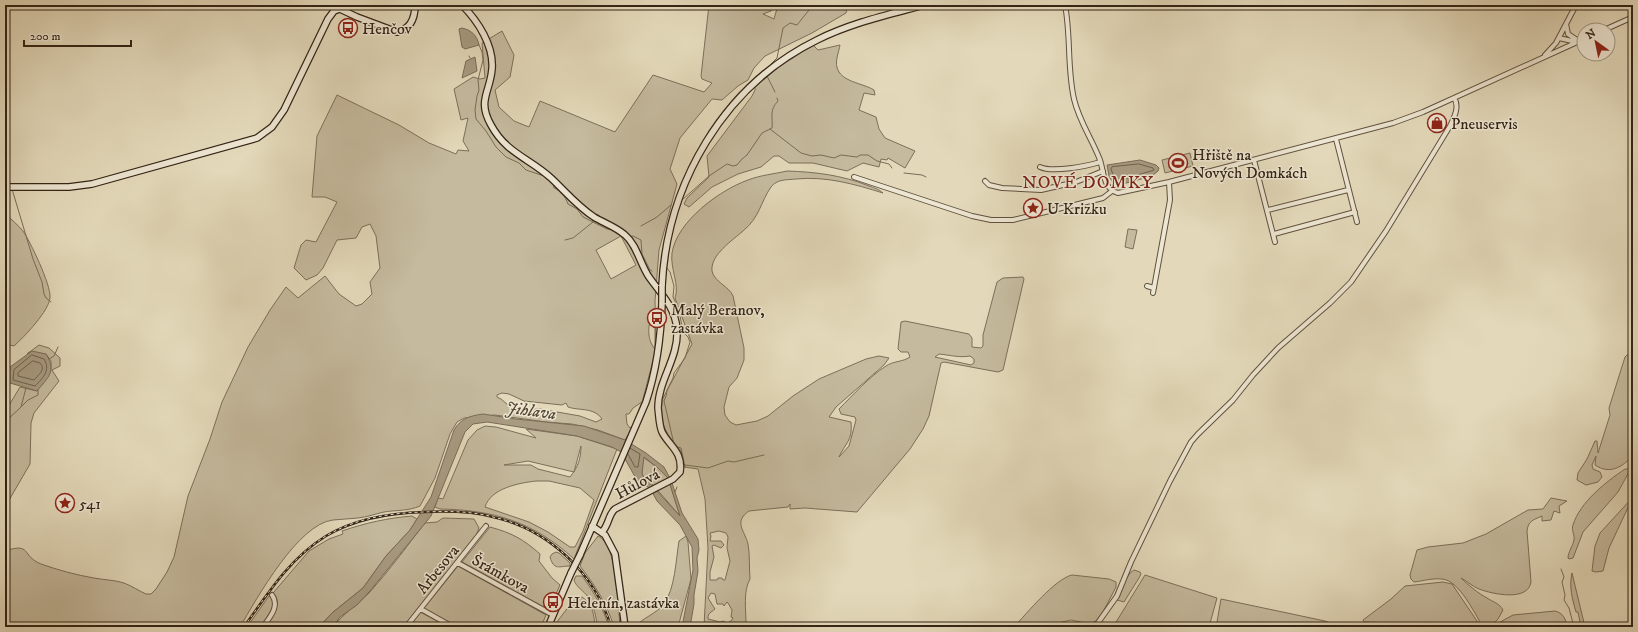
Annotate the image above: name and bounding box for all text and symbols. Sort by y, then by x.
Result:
bus stop icon: Henčov [337,17,359,39]
place label: Henčov [362,19,413,39]
scale bar [24,22,131,48]
north arrow [1576,22,1616,62]
text: N [1583,26,1599,43]
text: 200 m [30,29,60,44]
shop icon: Pneuservis [1426,112,1448,134]
place label: Pneuservis [1451,114,1518,134]
place label: Hřiště na Nových Domkách [1192,145,1308,183]
sports icon: Hřiště na Nových Domkách [1167,152,1189,174]
district label: NOVÉ DOMKY [1022,172,1154,194]
place icon: U Krizku [1022,197,1044,219]
place label: U Krizku [1047,199,1107,219]
place label: Malý Beranov, zastávka [671,300,765,338]
bus stop icon: Malý Beranov, zastávka [646,307,668,329]
water label: Jihlava [504,397,558,425]
street label: Hůlová [612,464,663,504]
place icon: 541 [54,492,76,514]
place label: 541 [79,494,101,514]
street label: Arbesova [412,541,464,598]
street label: Šrámkova [468,550,533,598]
bus stop icon: Helenín, zastávka [542,591,564,613]
place label: Helenín, zastávka [567,593,679,613]

